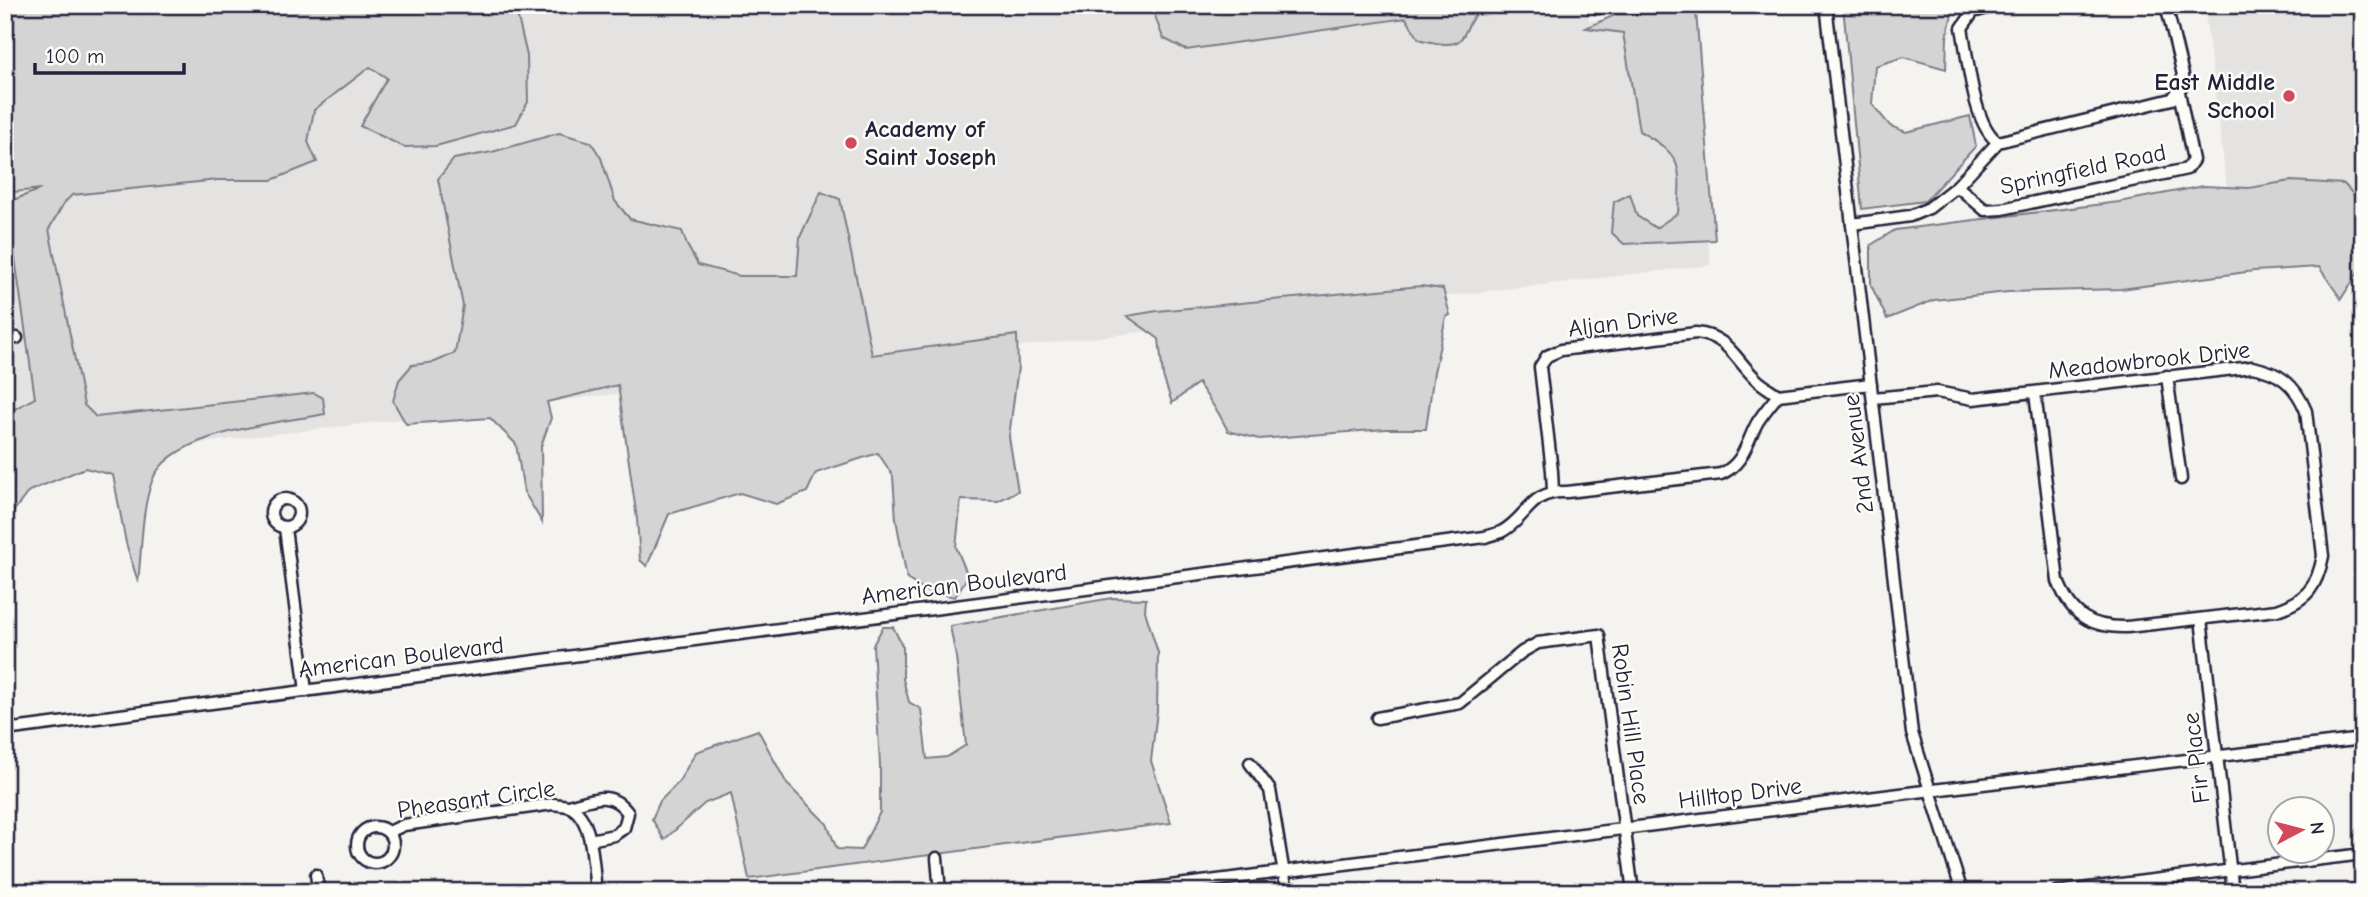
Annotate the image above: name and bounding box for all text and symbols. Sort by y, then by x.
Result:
scale bar [35,32,184,76]
text: 100 m [46,44,104,68]
place label: East Middle School [2154,68,2275,124]
marker: East Middle School [2281,88,2297,104]
place label: Academy of Saint Joseph [865,115,996,171]
marker: Academy of Saint Joseph [843,135,859,151]
street label: Springfield Road [1997,138,2169,200]
street label: Aljan Drive [1567,301,1679,343]
street label: Meadowbrook Drive [2047,335,2251,385]
street label: 2nd Avenue [1837,393,1879,515]
street label: American Boulevard [860,558,1068,610]
street label: American Boulevard [297,631,505,683]
street label: Robin Hill Place [1606,642,1656,806]
street label: Fir Place [2177,711,2215,805]
street label: Hilltop Drive [1676,772,1804,814]
street label: Pheasant Circle [395,774,557,824]
north arrow [2266,796,2336,866]
text: N [2305,821,2329,836]

